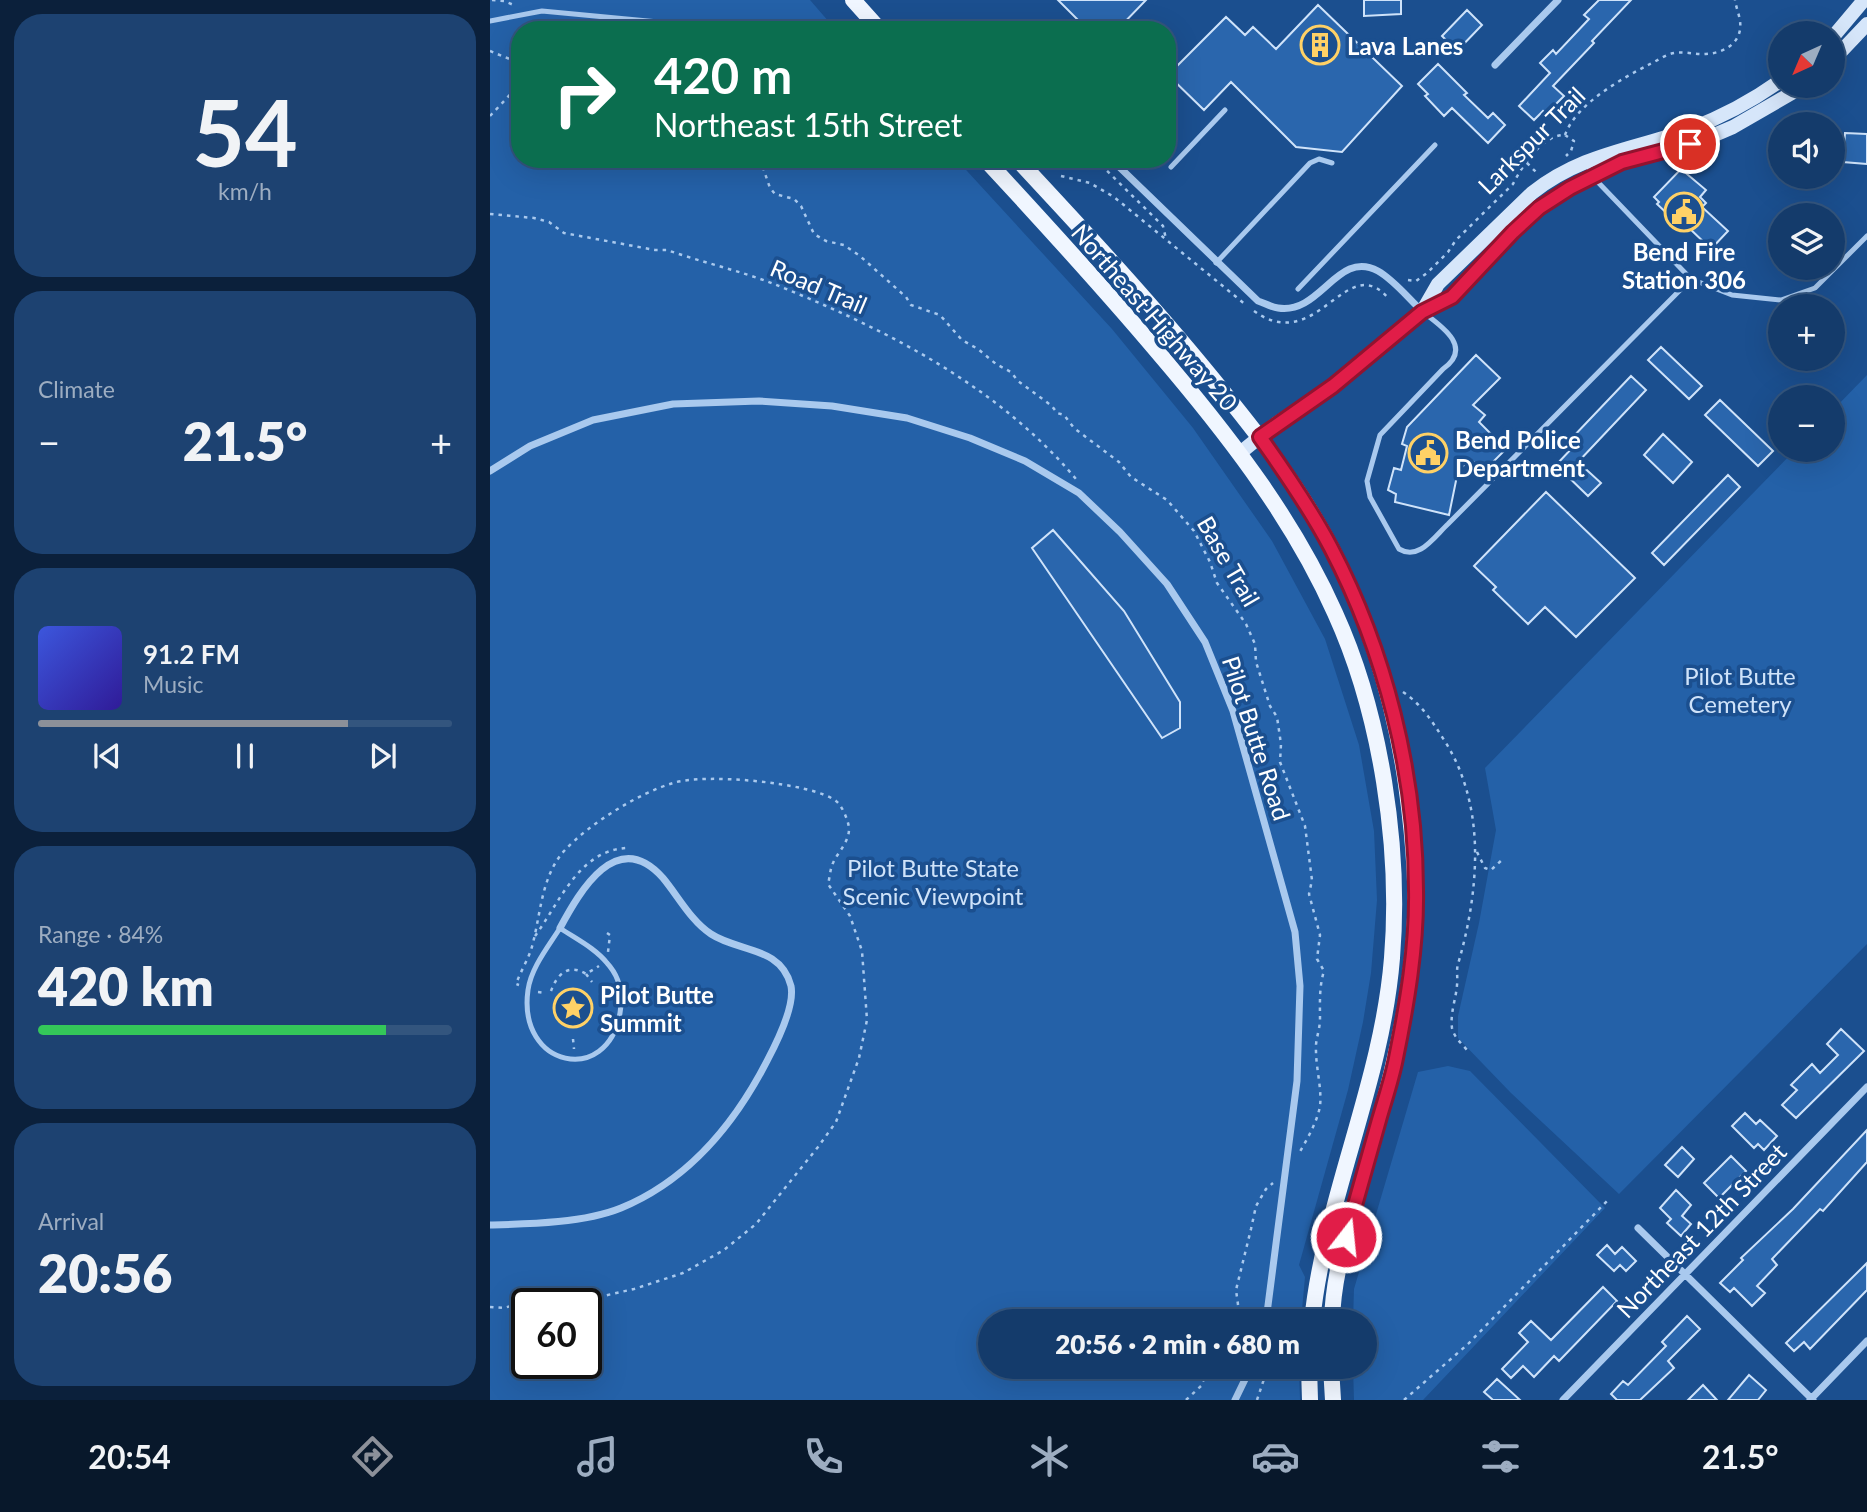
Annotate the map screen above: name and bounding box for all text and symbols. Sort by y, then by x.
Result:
north arrow [1768,21,1844,98]
map controls [1768,21,1845,462]
building icon: Lava Lanes [1299,24,1341,66]
place label: Lava Lanes [1347,31,1463,60]
text: 420 m [654,46,792,104]
icon: right [539,49,630,140]
text: 54 [192,77,298,186]
street label: Larkspur Trail [1471,80,1591,200]
text: Northeast 15th Street [654,105,962,144]
button: sound [1768,112,1845,189]
pin [1660,114,1720,174]
icon: arrive [1671,125,1709,163]
text: km/h [218,177,272,205]
public building icon: Bend Fire Station 306 [1663,191,1705,233]
button: layers [1768,203,1845,280]
street label: Northeast Highway 20 [1066,218,1244,416]
place label: Bend Fire Station 306 [1622,237,1746,294]
street label: Road Trail [766,253,872,319]
button: + [1768,294,1845,371]
text: Climate [38,375,115,403]
button: − [1768,385,1845,462]
text: 21.5° [183,410,307,472]
text: − [38,419,60,465]
text: + [430,419,452,465]
place label: Bend Police Department [1455,425,1585,482]
public building icon: Bend Police Department [1407,432,1449,474]
street label: Base Trail [1192,511,1266,611]
text: 91.2 FM [143,638,240,670]
street label: Pilot Butte Road [1217,652,1297,824]
park label: Pilot Butte Cemetery [1684,661,1796,718]
text: Music [143,670,203,698]
icon: previous [88,737,126,775]
icon: pause [226,737,264,775]
icon: next [364,737,402,775]
park label: Pilot Butte State Scenic Viewpoint [843,853,1024,910]
text: Range · 84% [38,920,163,948]
text: 420 km [38,955,214,1017]
place label: Pilot Butte Summit [600,980,714,1037]
place icon: Pilot Butte Summit [552,987,594,1029]
street label: Northeast 12th Street [1610,1136,1792,1323]
position arrow [1309,1200,1383,1274]
text: Arrival [38,1207,104,1235]
text: 20:56 [38,1242,172,1304]
speed limit sign: 60 [511,1288,602,1379]
text: 20:56 · 2 min · 680 m [1055,1328,1300,1360]
icon: directions [348,1432,397,1481]
icon: music [573,1432,622,1481]
icon: phone [799,1432,848,1481]
icon: climate [1025,1432,1074,1481]
icon: car [1251,1432,1300,1481]
icon: filters [1476,1432,1525,1481]
text: 20:54 [88,1437,171,1476]
text: 21.5° [1702,1437,1779,1476]

